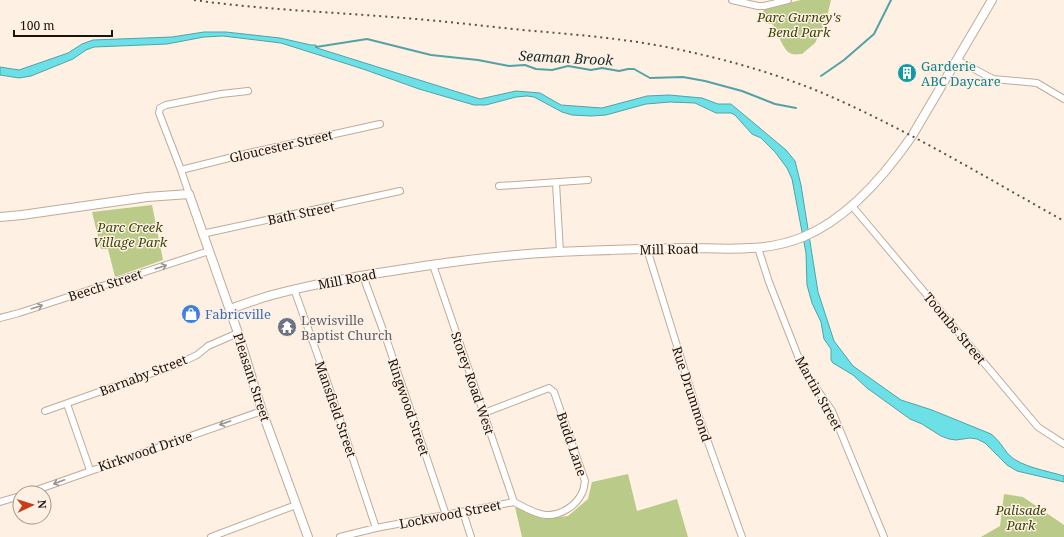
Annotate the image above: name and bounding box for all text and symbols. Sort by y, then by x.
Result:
park label: Parc Gurney's Bend Park [756,8,841,41]
scale bar [14,12,112,38]
text: 100 m [20,17,55,34]
water label: Seaman Brook [518,46,615,70]
place label: Garderie ABC Daycare [921,57,1001,90]
building icon: Garderie ABC Daycare [896,62,918,84]
street label: Gloucester Street [228,125,335,167]
street label: Bath Street [266,197,337,229]
park label: Parc Creek Village Park [93,218,168,251]
street label: Mill Road [639,239,699,259]
one-way arrow [155,262,167,270]
street label: Beech Street [66,264,145,305]
street label: Mill Road [316,265,378,293]
street label: Toombs Street [920,288,990,368]
one-way arrow [31,303,44,310]
shop icon: Fabricville [180,303,202,325]
place label: Fabricville [205,305,271,323]
place label: Lewisville Baptist Church [301,311,393,344]
temple icon: Lewisville Baptist Church [276,316,298,338]
street label: Storey Road West [447,329,499,437]
street label: Pleasant Street [229,330,275,424]
street label: Rue Drummond [668,344,716,444]
street label: Barnaby Street [97,350,190,400]
street label: Martin Street [791,353,847,434]
street label: Ringwood Street [384,356,434,458]
street label: Mansfield Street [311,358,361,460]
street label: Budd Lane [553,409,591,479]
one-way arrow [220,420,232,428]
street label: Kirkwood Drive [95,426,195,476]
one-way arrow [54,479,66,487]
north arrow [12,485,52,525]
street label: Lockwood Street [398,495,503,533]
text: N [35,499,50,509]
park label: Palisade Park [995,501,1047,534]

